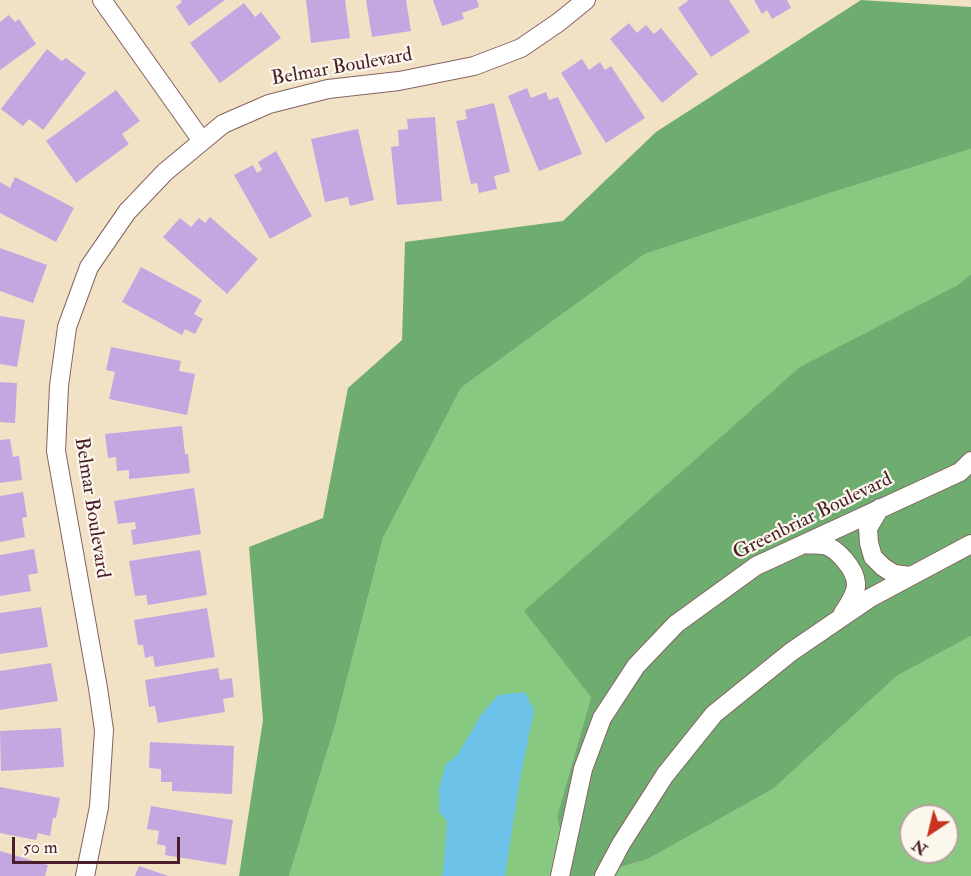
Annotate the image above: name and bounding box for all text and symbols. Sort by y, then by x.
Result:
street label: Belmar Boulevard [270,44,414,92]
street label: Belmar Boulevard [68,436,114,580]
street label: Greenbriar Boulevard [730,468,896,566]
north arrow [899,804,959,864]
scale bar [15,825,183,863]
text: N [908,835,931,859]
text: 50 m [23,836,58,859]

